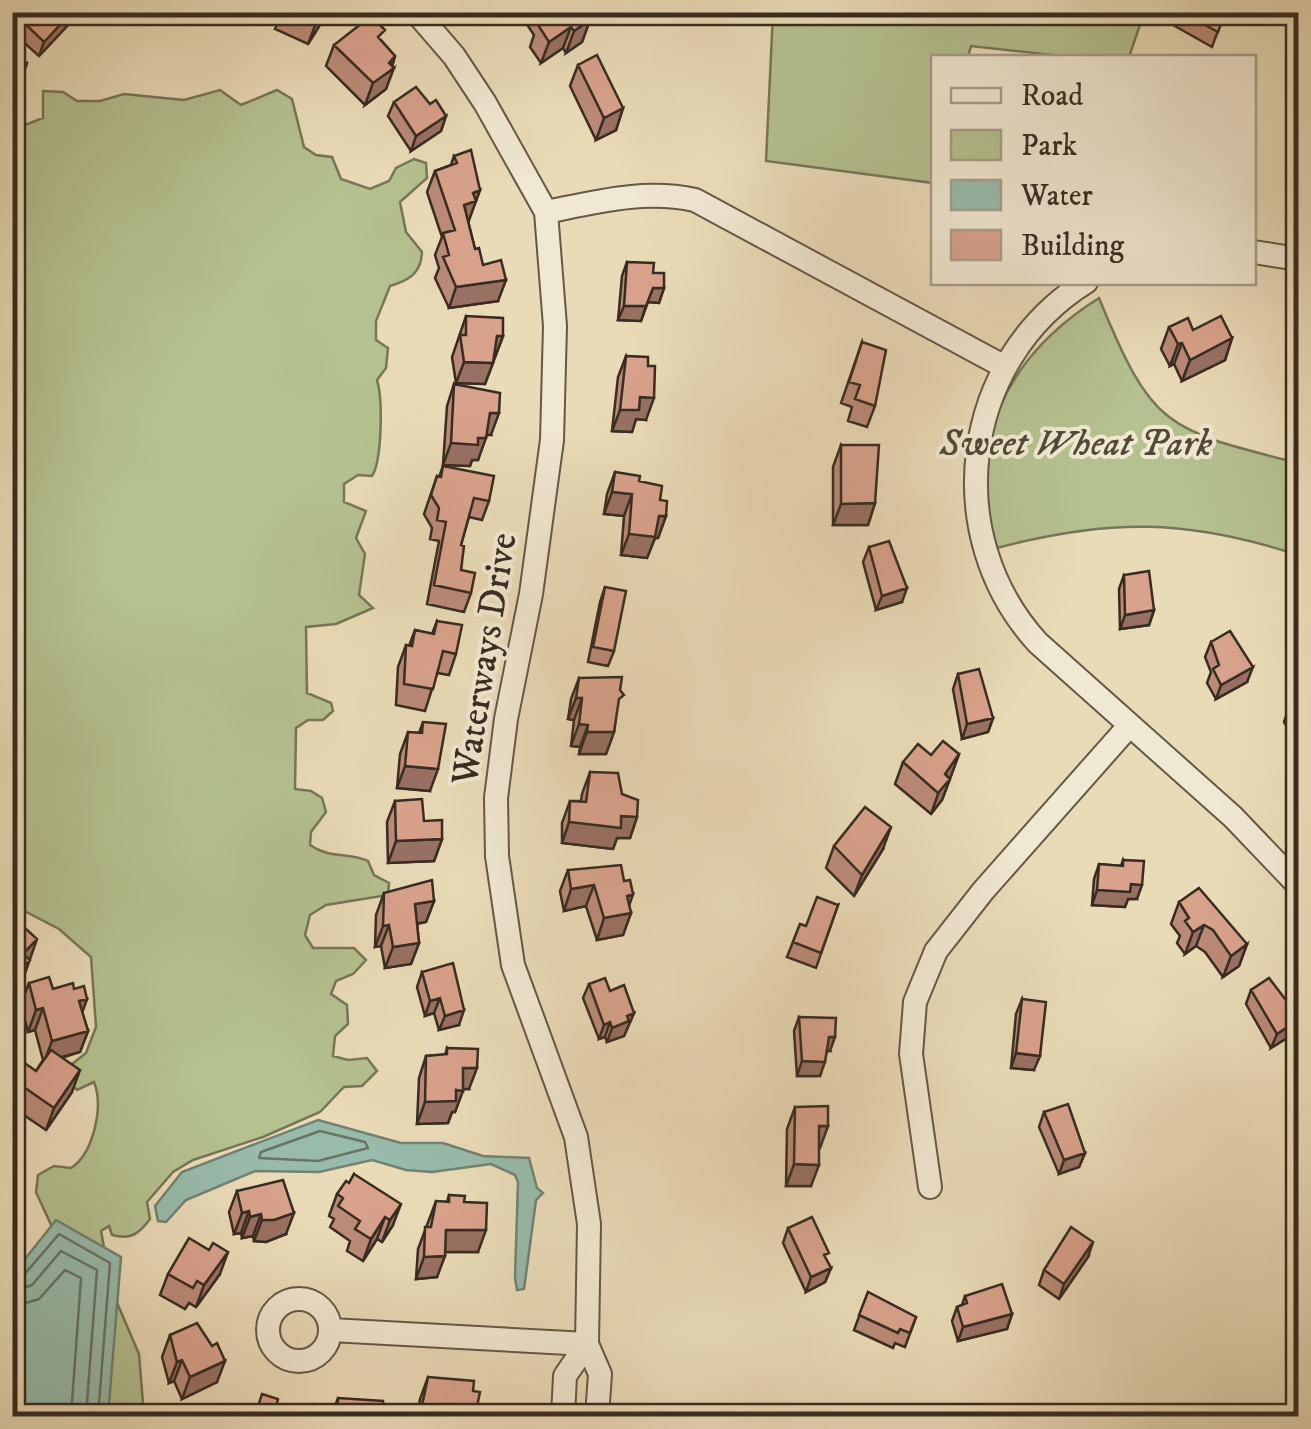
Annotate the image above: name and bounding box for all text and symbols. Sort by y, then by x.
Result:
legend [931,55,1256,285]
text: Road [1021,78,1083,115]
text: Park [1021,128,1077,165]
text: Water [1020,178,1093,215]
text: Building [1021,228,1125,265]
park label: Sweet Wheat Park [939,420,1213,468]
street label: Waterways Drive [441,529,529,790]

